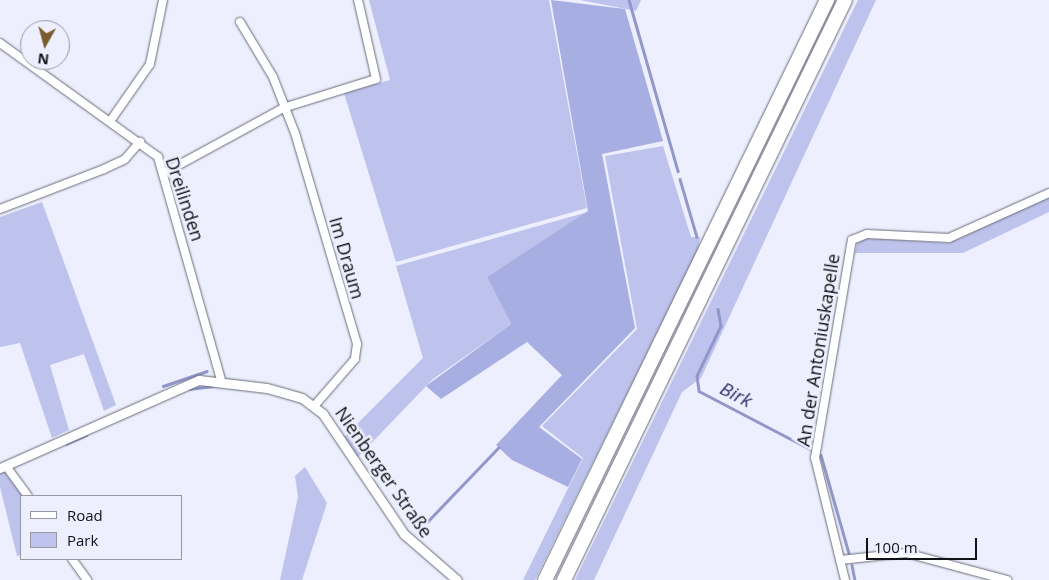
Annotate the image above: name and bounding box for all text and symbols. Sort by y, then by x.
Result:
north arrow [20,20,70,70]
text: N [36,49,50,70]
street label: Dreilinden [161,154,209,244]
street label: Im Draum [325,214,369,302]
street label: An der Antoniuskapelle [792,252,844,448]
water label: Birk [716,377,756,413]
street label: Nienberger Straße [331,402,437,542]
legend [20,495,182,560]
text: Road [67,505,103,525]
scale bar [869,528,980,560]
text: Park [67,530,98,550]
text: 100 m [874,537,918,557]

